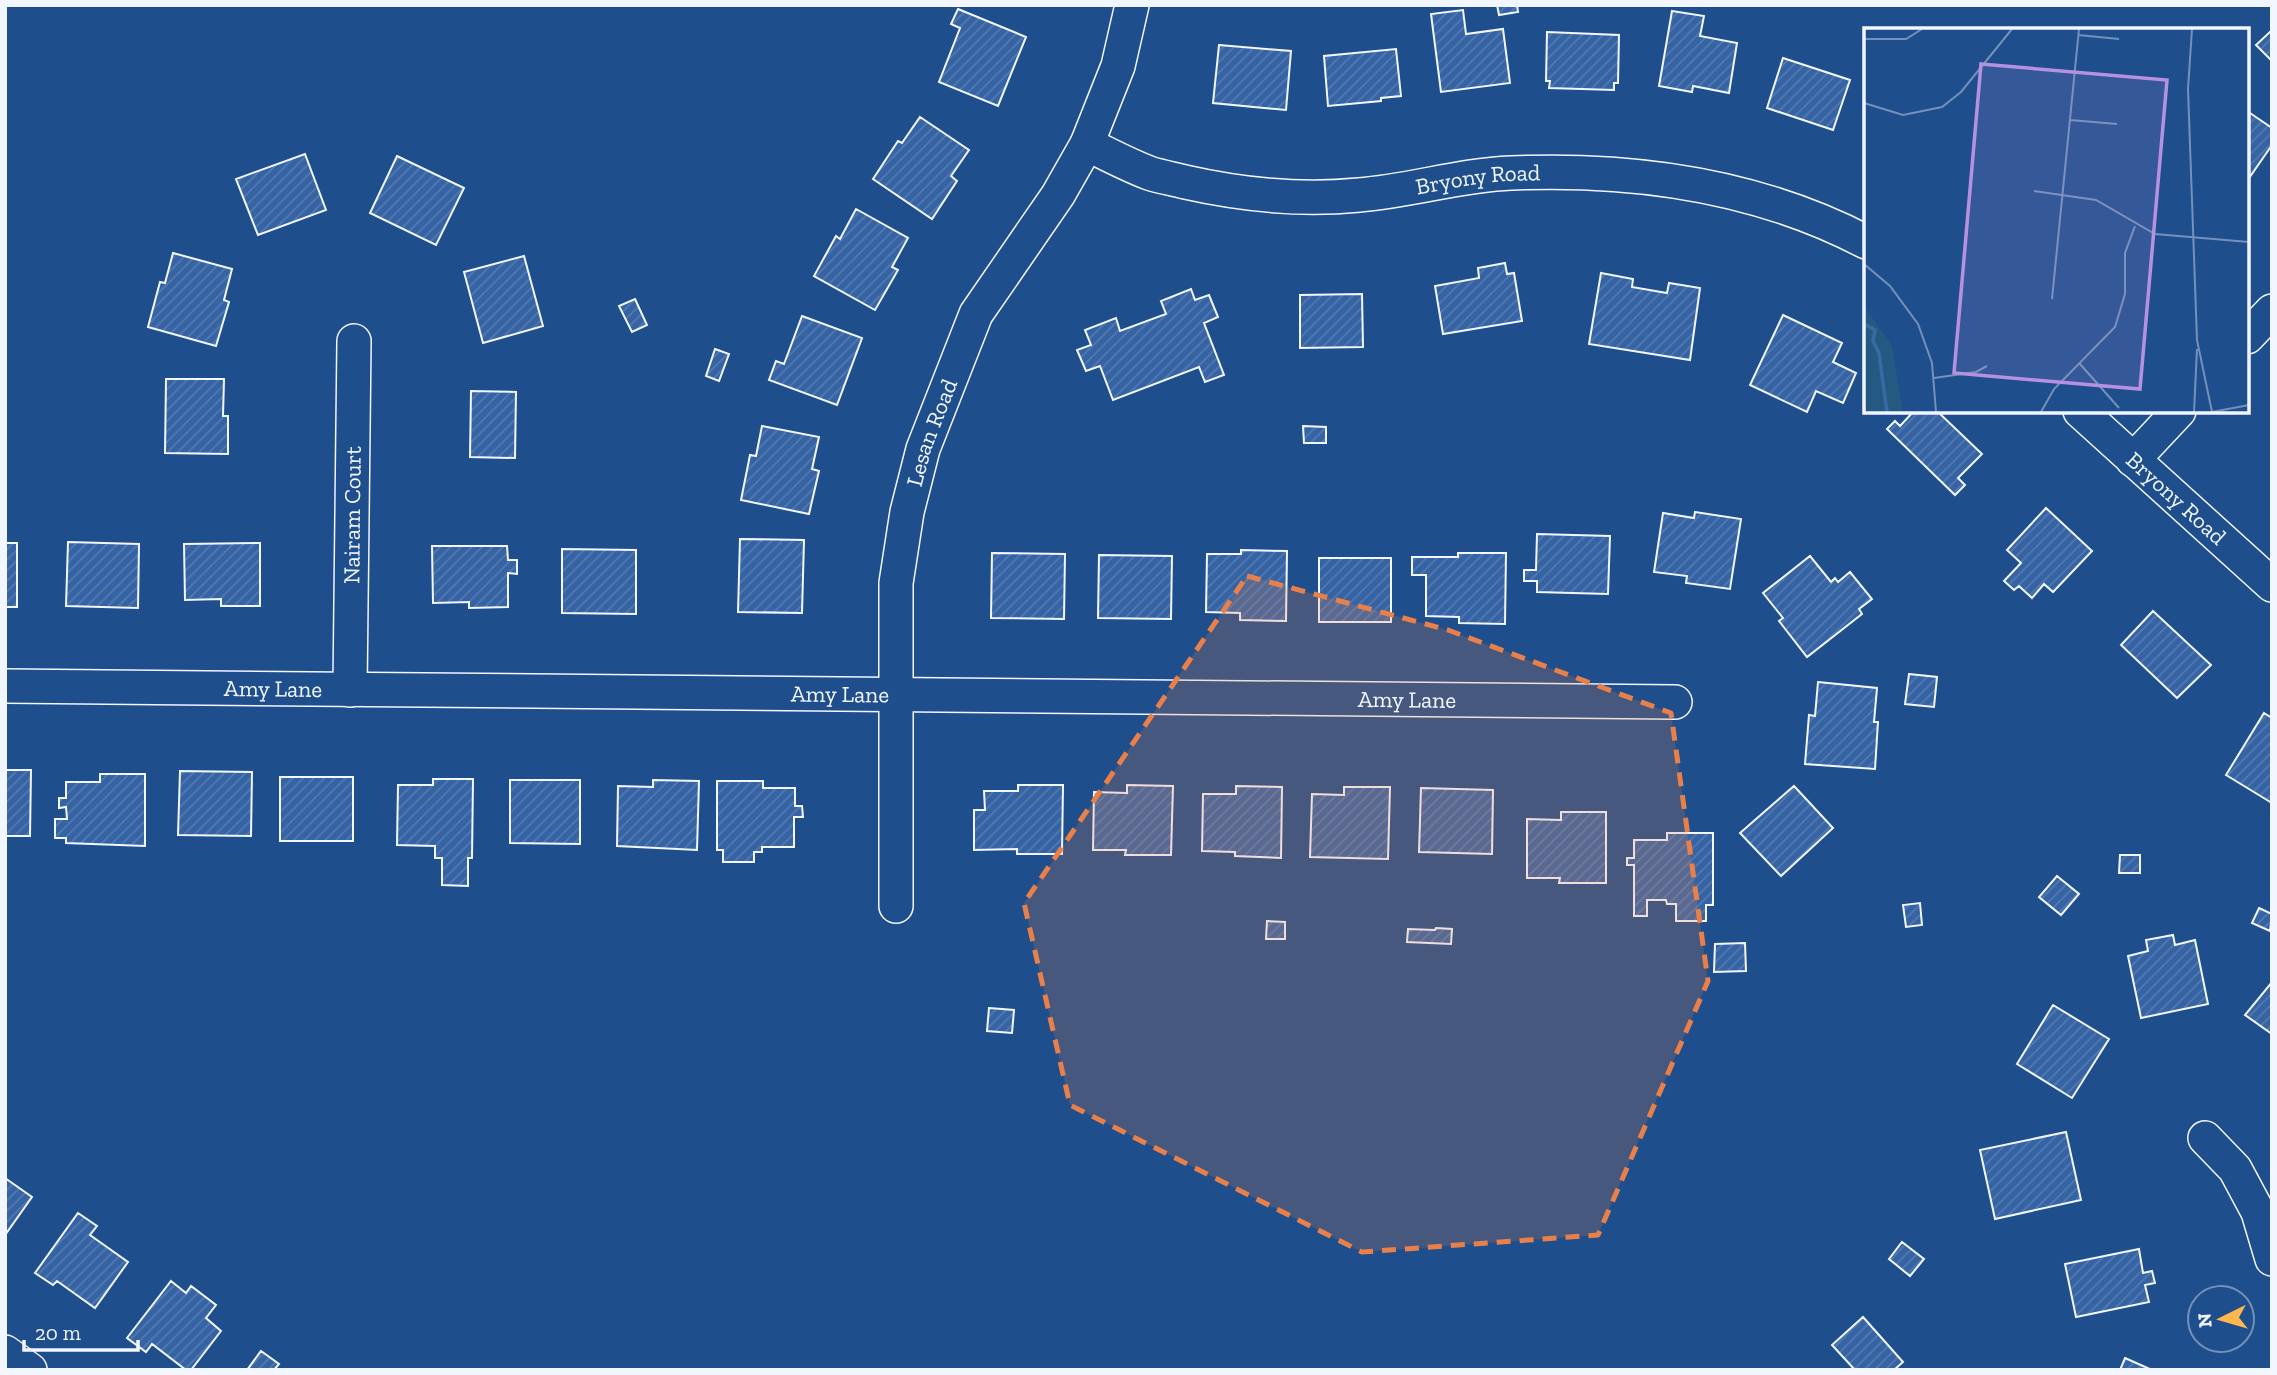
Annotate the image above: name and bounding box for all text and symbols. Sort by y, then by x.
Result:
inset map [1864,28,2249,413]
street label: Bryony Road [1413,158,1541,201]
street label: Lesan Road [900,374,963,489]
street label: Nairam Court [337,446,367,584]
street label: Bryony Road [2120,446,2232,551]
street label: Amy Lane [224,674,322,703]
street label: Amy Lane [791,680,889,708]
street label: Amy Lane [1358,685,1456,714]
north arrow [2186,1284,2256,1354]
scale bar [24,1308,138,1352]
text: N [2192,1312,2217,1329]
text: 20 m [35,1320,81,1345]

